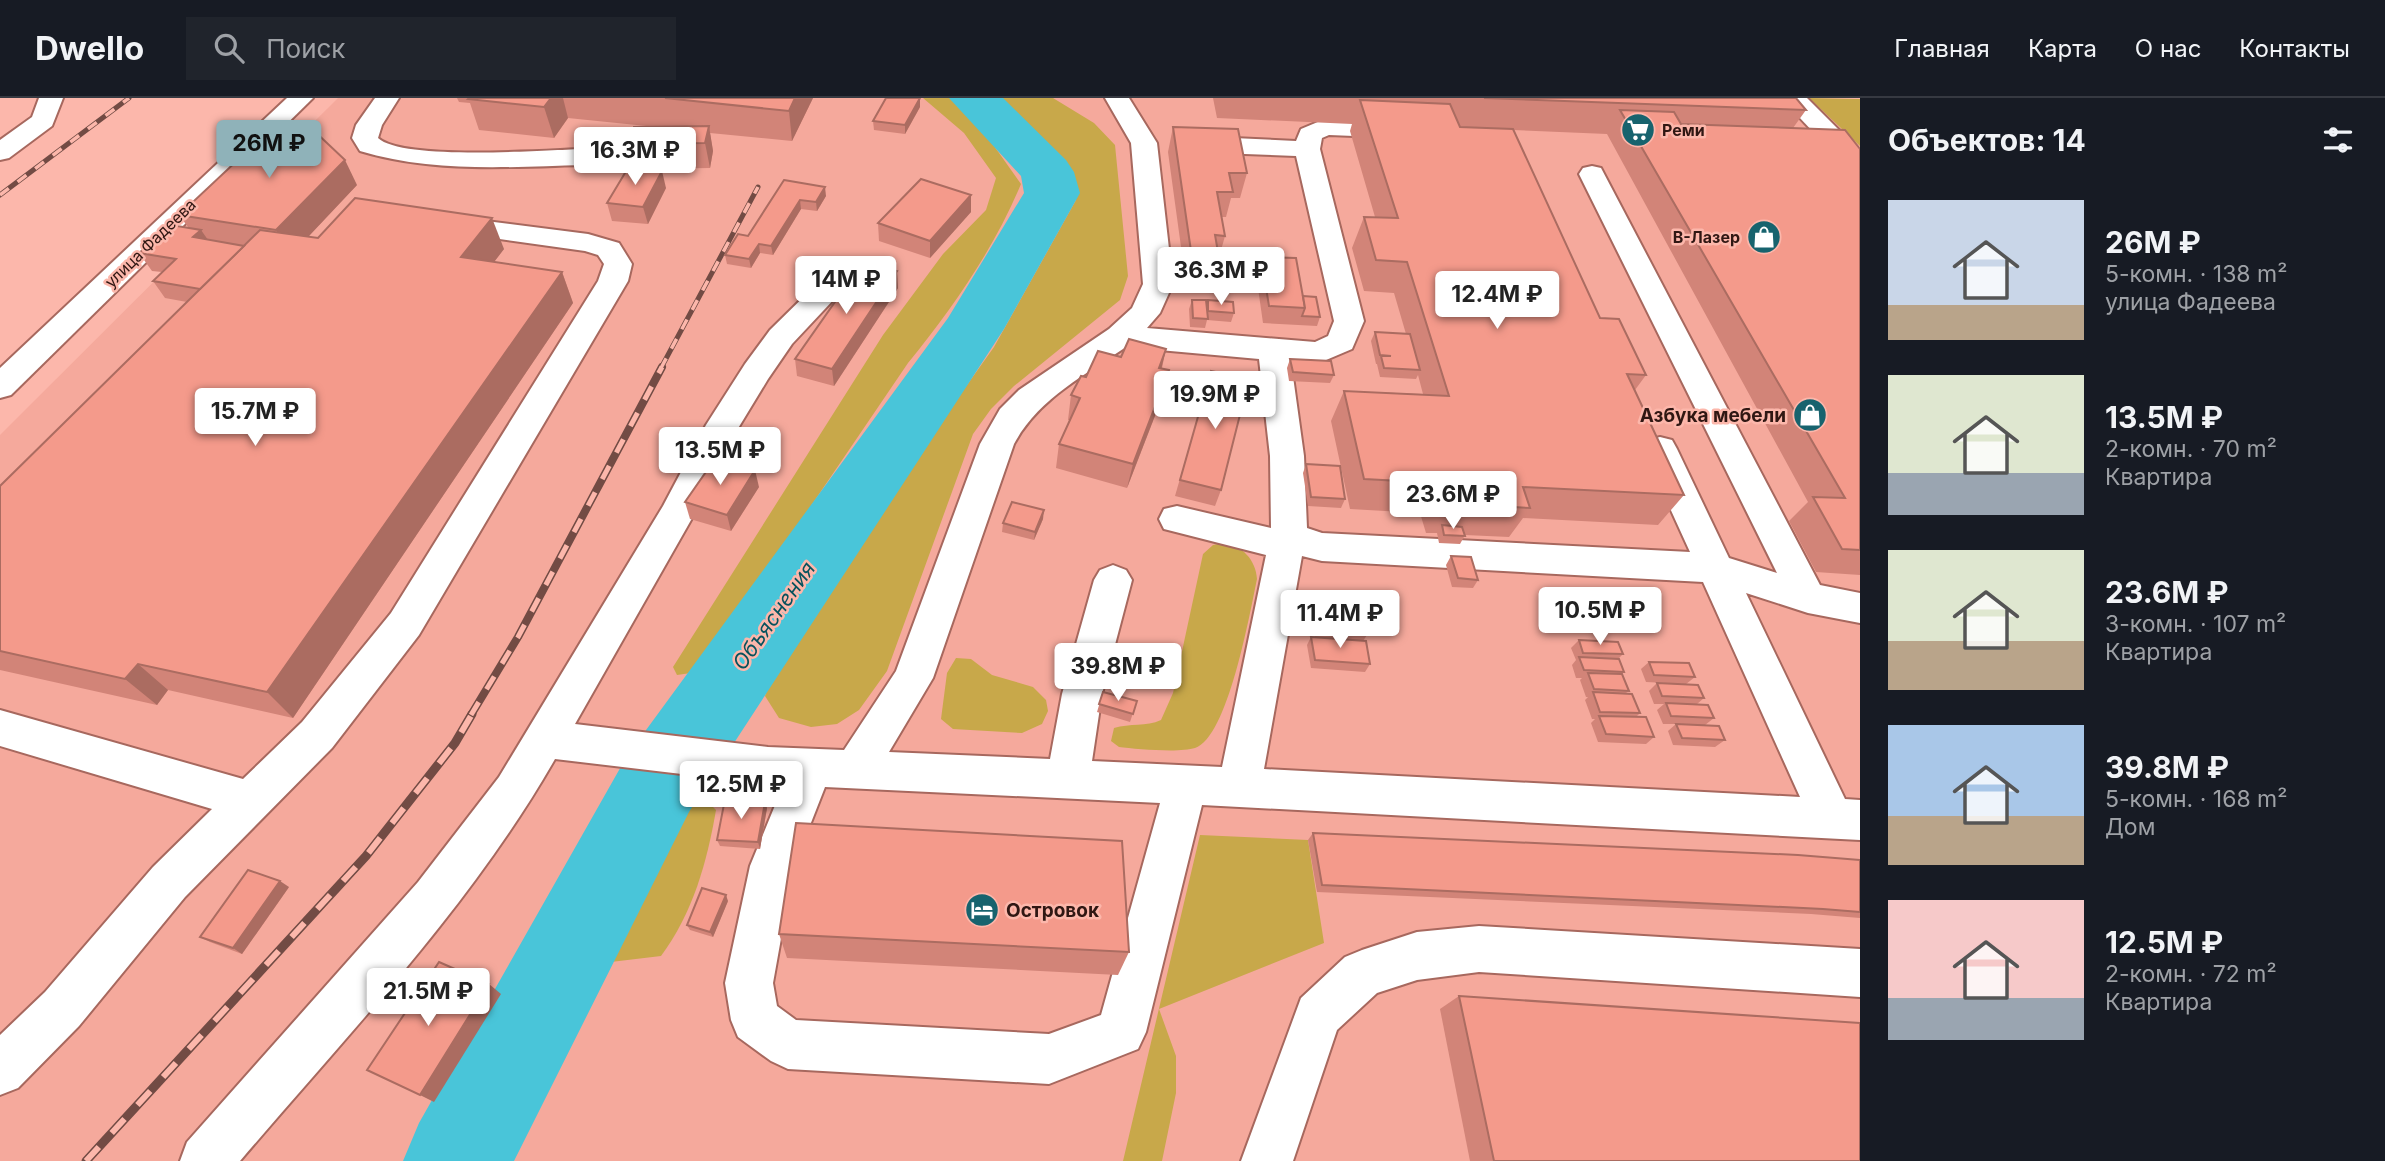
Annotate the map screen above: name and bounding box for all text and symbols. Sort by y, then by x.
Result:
search box [186,17,676,80]
text: Dwello [35,28,144,68]
icon: search [210,29,248,67]
text: Поиск [266,33,345,64]
text: Главная [1894,34,1990,63]
text: Карта [2028,34,2097,63]
text: О нас [2135,34,2201,63]
text: Контакты [2239,34,2350,63]
supermarket icon: Реми [1619,111,1657,149]
pin: 26M ₽ [220,120,318,180]
place label: Реми [1662,120,1705,140]
icon: filters [2319,121,2357,159]
text: Объектов: 14 [1888,122,2086,158]
pin: 16.3M ₽ [570,127,700,187]
text: 26M ₽ [232,129,306,157]
text: 16.3M ₽ [590,136,680,164]
street label: улица Фадеева [100,194,200,292]
shop icon: В-Лазер [1745,218,1783,256]
text: 26M ₽ [2105,224,2201,260]
place label: В-Лазер [1673,227,1740,247]
icon: home [1944,228,2028,312]
pin: 36.3M ₽ [1156,248,1286,307]
pin: 14M ₽ [797,256,895,316]
text: 36.3M ₽ [1173,256,1269,284]
text: 5-комн. · 138 m² [2105,260,2287,288]
text: 14M ₽ [811,265,881,293]
pin: 12.4M ₽ [1432,272,1562,331]
text: 12.4M ₽ [1451,280,1543,308]
text: улица Фадеева [2105,288,2276,316]
pin: 19.9M ₽ [1150,372,1280,431]
text: 19.9M ₽ [1170,380,1260,408]
pin: 15.7M ₽ [190,388,320,448]
shop icon: Азбука мебели [1791,396,1829,434]
text: 15.7M ₽ [211,397,299,425]
text: 13.5M ₽ [2105,399,2223,435]
icon: home [1944,403,2028,487]
place label: Азбука мебели [1640,404,1786,427]
pin: 13.5M ₽ [655,428,785,487]
text: 2-комн. · 70 m² [2105,435,2277,463]
text: 13.5M ₽ [675,436,765,464]
text: Квартира [2105,463,2212,491]
pin: 23.6M ₽ [1388,472,1518,531]
text: 23.6M ₽ [1406,480,1500,508]
water label: Объяснения [727,557,820,675]
text: 23.6M ₽ [2105,574,2229,610]
icon: home [1944,578,2028,662]
pin: 10.5M ₽ [1535,588,1665,647]
pin: 11.4M ₽ [1275,590,1405,650]
text: 10.5M ₽ [1555,596,1645,624]
text: 11.4M ₽ [1296,599,1384,627]
text: 3-комн. · 107 m² [2105,610,2286,638]
text: Квартира [2105,638,2212,666]
pin: 39.8M ₽ [1053,644,1183,703]
text: 39.8M ₽ [1070,652,1166,680]
text: 39.8M ₽ [2105,749,2229,785]
icon: home [1944,753,2028,837]
pin: 12.5M ₽ [676,762,806,821]
text: 12.5M ₽ [696,770,786,798]
text: 5-комн. · 168 m² [2105,785,2287,813]
text: Дом [2105,813,2155,841]
hotel icon: Островок [963,891,1001,929]
place label: Островок [1006,899,1099,922]
text: 12.5M ₽ [2105,924,2223,960]
icon: home [1944,928,2028,1012]
text: 2-комн. · 72 m² [2105,960,2277,988]
pin: 21.5M ₽ [363,968,493,1028]
text: 21.5M ₽ [383,977,473,1005]
text: Квартира [2105,988,2212,1016]

